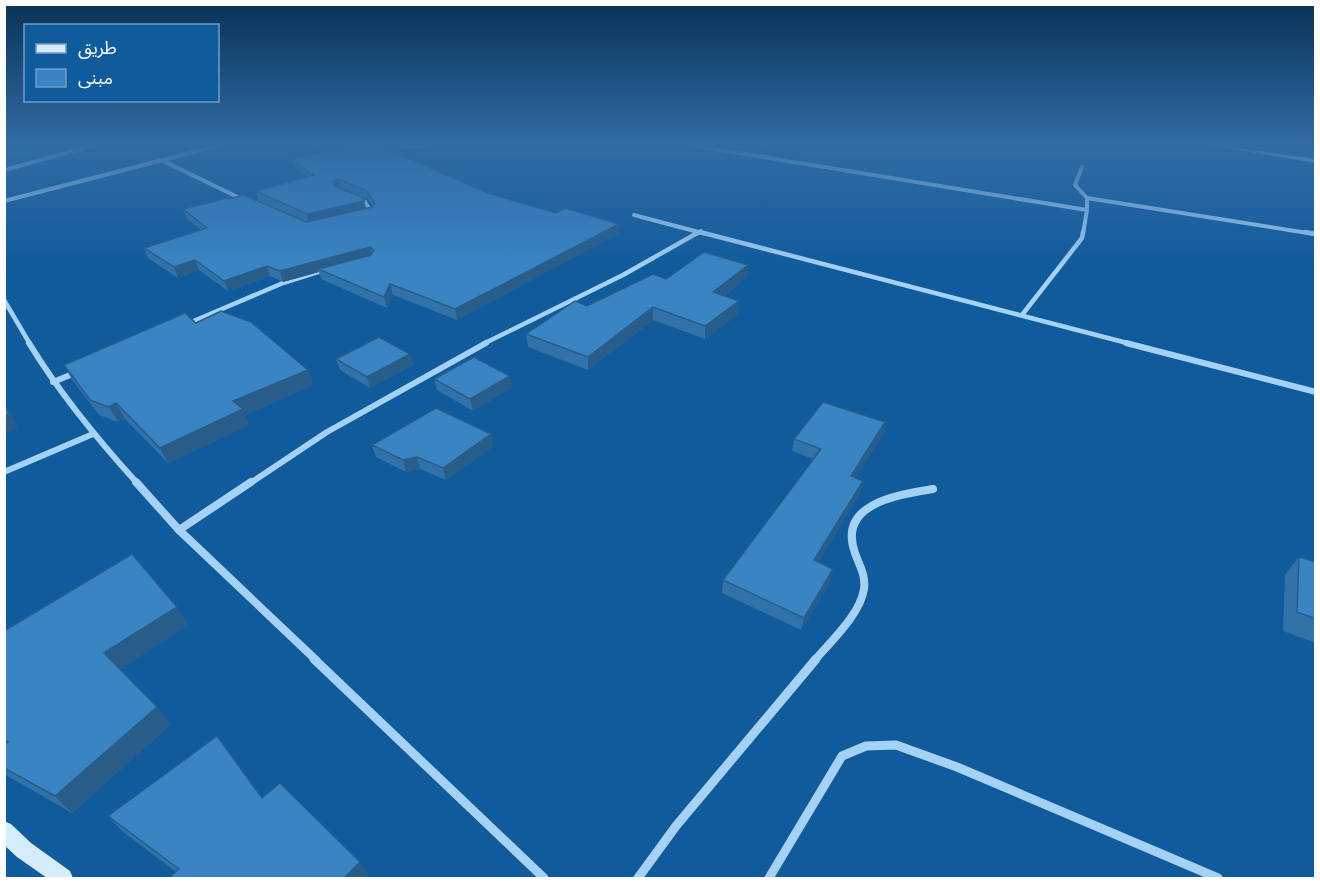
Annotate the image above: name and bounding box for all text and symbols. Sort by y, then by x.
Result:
legend [24,24,219,102]
text: طريق [78,36,117,59]
text: مبنى [78,66,113,89]

